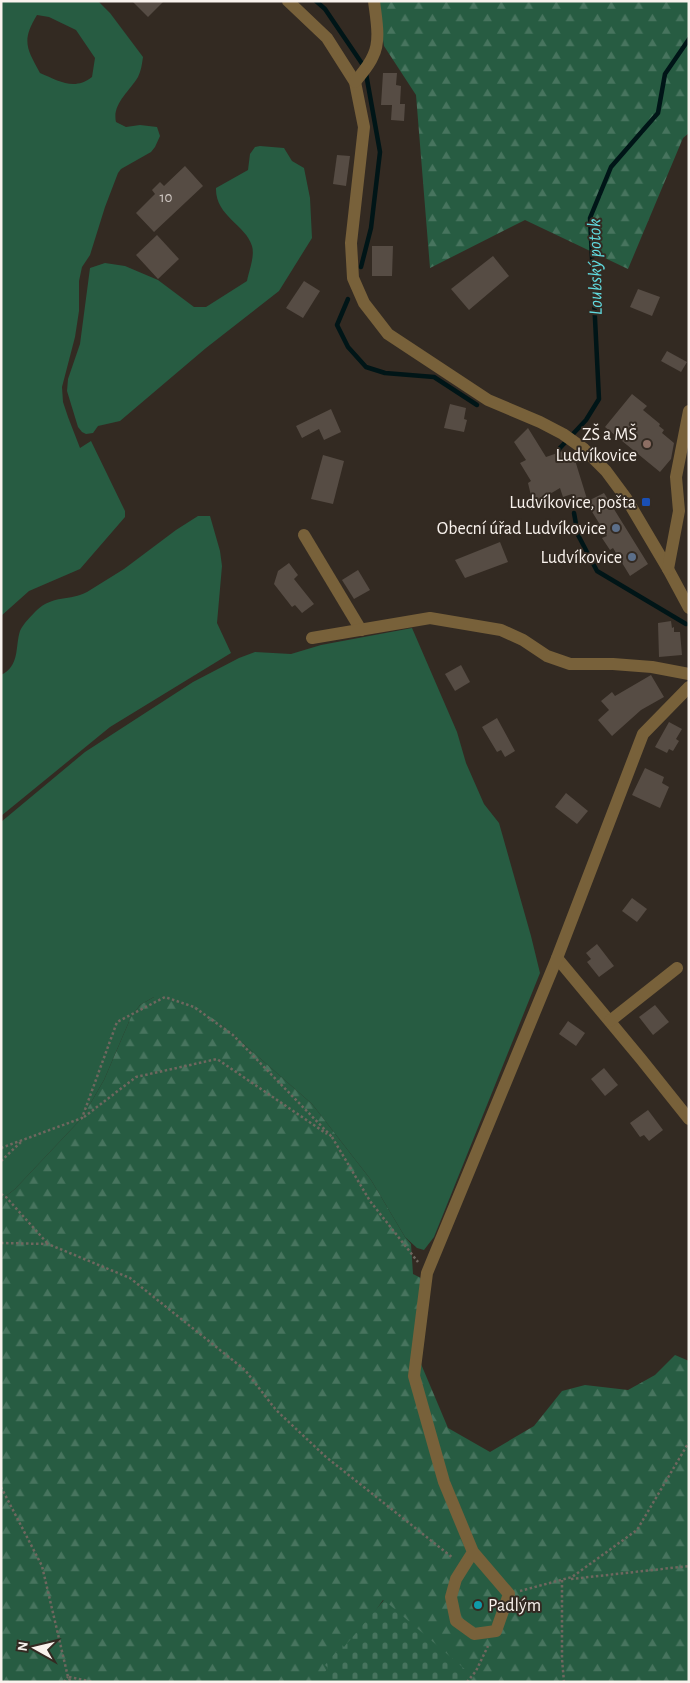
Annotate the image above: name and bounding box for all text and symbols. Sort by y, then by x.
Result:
house number: 10 [159,190,173,205]
water label: Loubský potok [585,218,606,315]
place label: ZŠ a MŠ Ludvíkovice [555,423,637,465]
marker: ZŠ a MŠ Ludvíkovice [641,438,653,450]
place label: Ludvíkovice, pošta [509,494,636,512]
marker: Ludvíkovice, pošta [640,496,652,508]
place label: Obecní úřad Ludvíkovice [437,520,606,538]
marker: Obecní úřad Ludvíkovice [610,522,622,534]
place label: Ludvíkovice [540,549,622,567]
marker: Ludvíkovice [626,551,638,563]
place label: Padlým [488,1597,541,1615]
marker: Padlým [472,1599,484,1611]
north arrow [10,1623,60,1673]
text: N [16,1641,31,1652]

